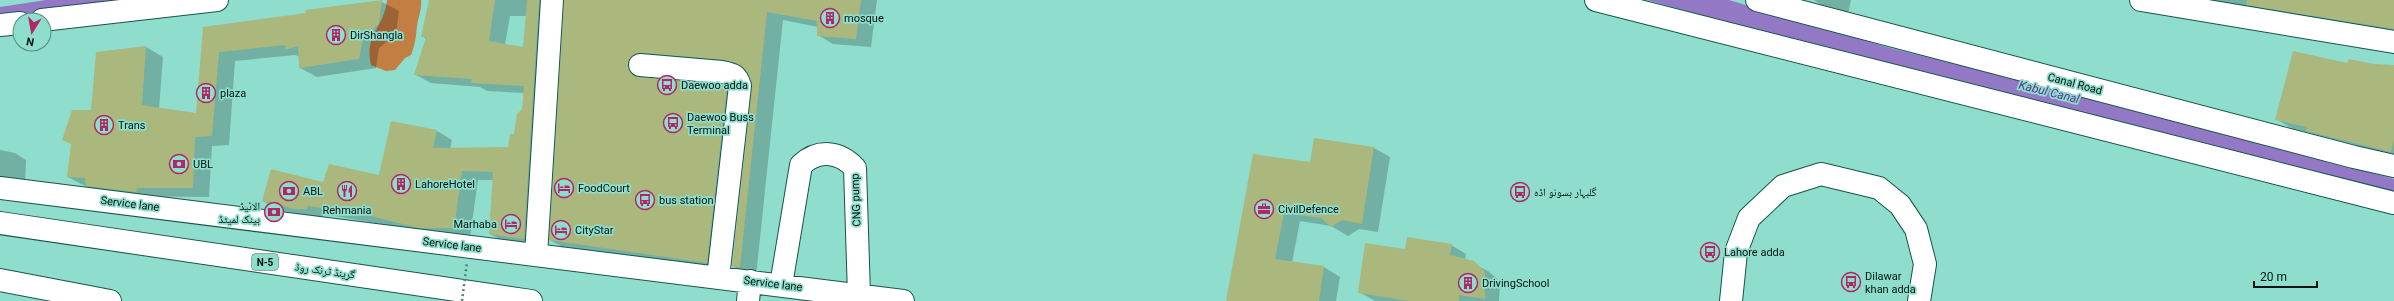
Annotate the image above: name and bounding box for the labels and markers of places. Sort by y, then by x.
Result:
building icon: mosque [819,7,841,29]
place label: mosque [844,12,884,25]
building icon: DirShangla [325,24,347,46]
place label: DirShangla [350,29,403,42]
bus stop icon: Daewoo adda [656,74,678,96]
place label: Daewoo adda [681,79,748,92]
building icon: plaza [195,82,217,104]
place label: plaza [220,87,246,100]
place label: Daewoo Buss Terminal [687,111,754,137]
bus stop icon: Daewoo Buss Terminal [662,112,684,134]
building icon: Trans [93,114,115,136]
place label: Trans [118,119,146,132]
bank icon: UBL [168,153,190,175]
place label: UBL [193,158,213,171]
building icon: LahoreHotel [390,173,412,195]
hotel icon: FoodCourt [553,177,575,199]
place label: LahoreHotel [415,178,475,191]
bank icon: ABL [278,180,300,202]
restaurant icon: Rehmania [336,180,358,202]
bus stop icon: گلبہار بسونو اڈہ [1509,181,1531,203]
place label: FoodCourt [578,182,630,195]
place label: ABL [303,185,323,198]
place label: گلبہار بسونو اڈہ [1534,186,1597,199]
bus stop icon: bus station [634,189,656,211]
place label: bus station [659,194,714,207]
office icon: CivilDefence [1253,198,1275,220]
place label: الائیڈ بینک لمیٹڈ [219,200,260,226]
bank icon: الائیڈ بینک لمیٹڈ [263,201,285,223]
place label: CivilDefence [1278,203,1339,216]
place label: Rehmania [322,204,372,217]
hotel icon: Marhaba [500,213,522,235]
place label: Marhaba [453,218,497,231]
hotel icon: CityStar [550,219,572,241]
place label: CityStar [575,224,614,237]
bus stop icon: Lahore adda [1699,241,1721,263]
place label: Lahore adda [1724,246,1785,259]
place label: Dilawar khan adda [1865,270,1916,296]
bus stop icon: Dilawar khan adda [1840,271,1862,293]
building icon: DrivingSchool [1457,272,1479,294]
place label: DrivingSchool [1482,277,1549,290]

